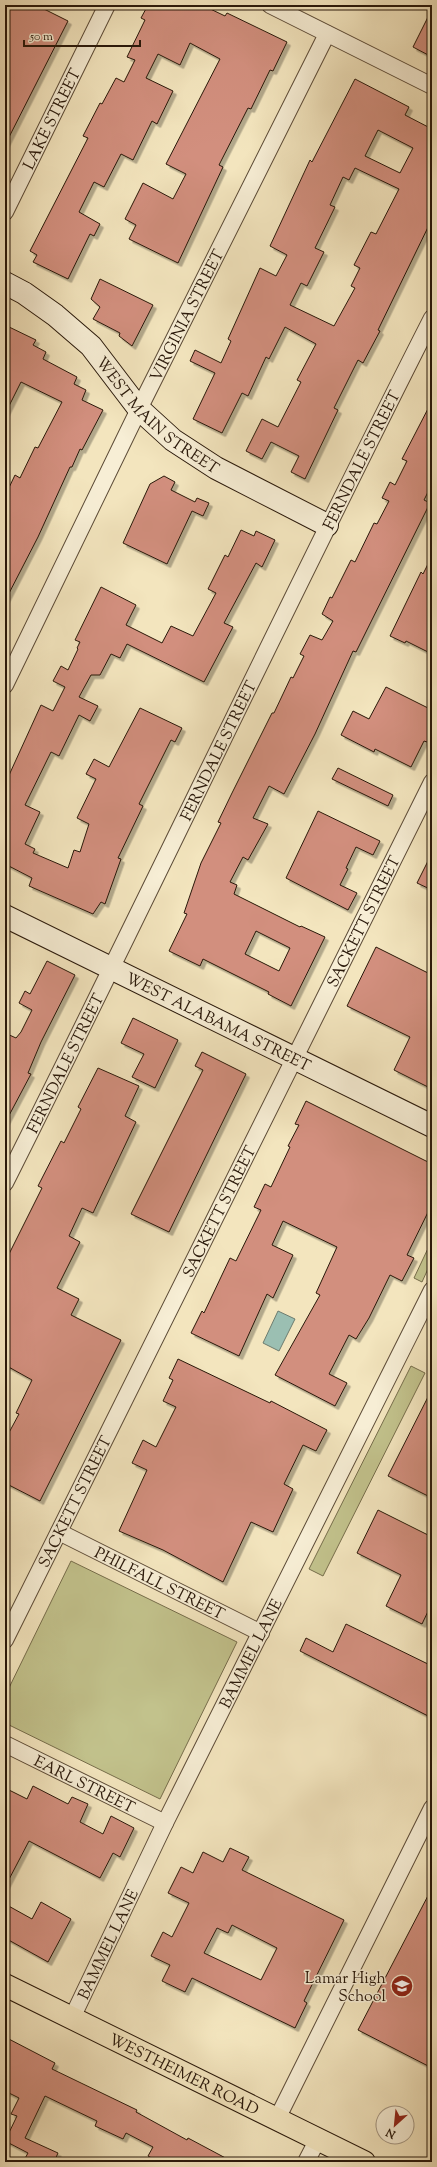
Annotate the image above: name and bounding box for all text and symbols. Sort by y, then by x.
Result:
scale bar [24,22,140,48]
text: 50 m [29,28,53,46]
street label: LAKE STREET [19,65,88,174]
street label: VIRGINIA STREET [146,246,231,386]
street label: WEST MAIN STREET [89,353,223,481]
street label: FERNDALE STREET [319,387,408,535]
street label: FERNDALE STREET [176,678,264,826]
street label: SACKETT STREET [323,853,407,992]
street label: WEST ALABAMA STREET [121,968,314,1079]
street label: FERNDALE STREET [23,990,111,1138]
street label: SACKETT STREET [178,1143,263,1282]
street label: SACKETT STREET [34,1433,119,1572]
street label: PHILFALL STREET [90,1542,228,1627]
street label: BAMMEL LANE [215,1595,290,1713]
street label: EARL STREET [29,1751,138,1820]
street label: BAMMEL LANE [73,1886,146,2004]
place label: Lamar High School [305,1968,387,2009]
school or university icon: Lamar High School [389,1973,415,1999]
street label: WESTHEIMER ROAD [104,2029,262,2122]
north arrow [375,2105,415,2145]
text: N [383,2124,399,2143]

